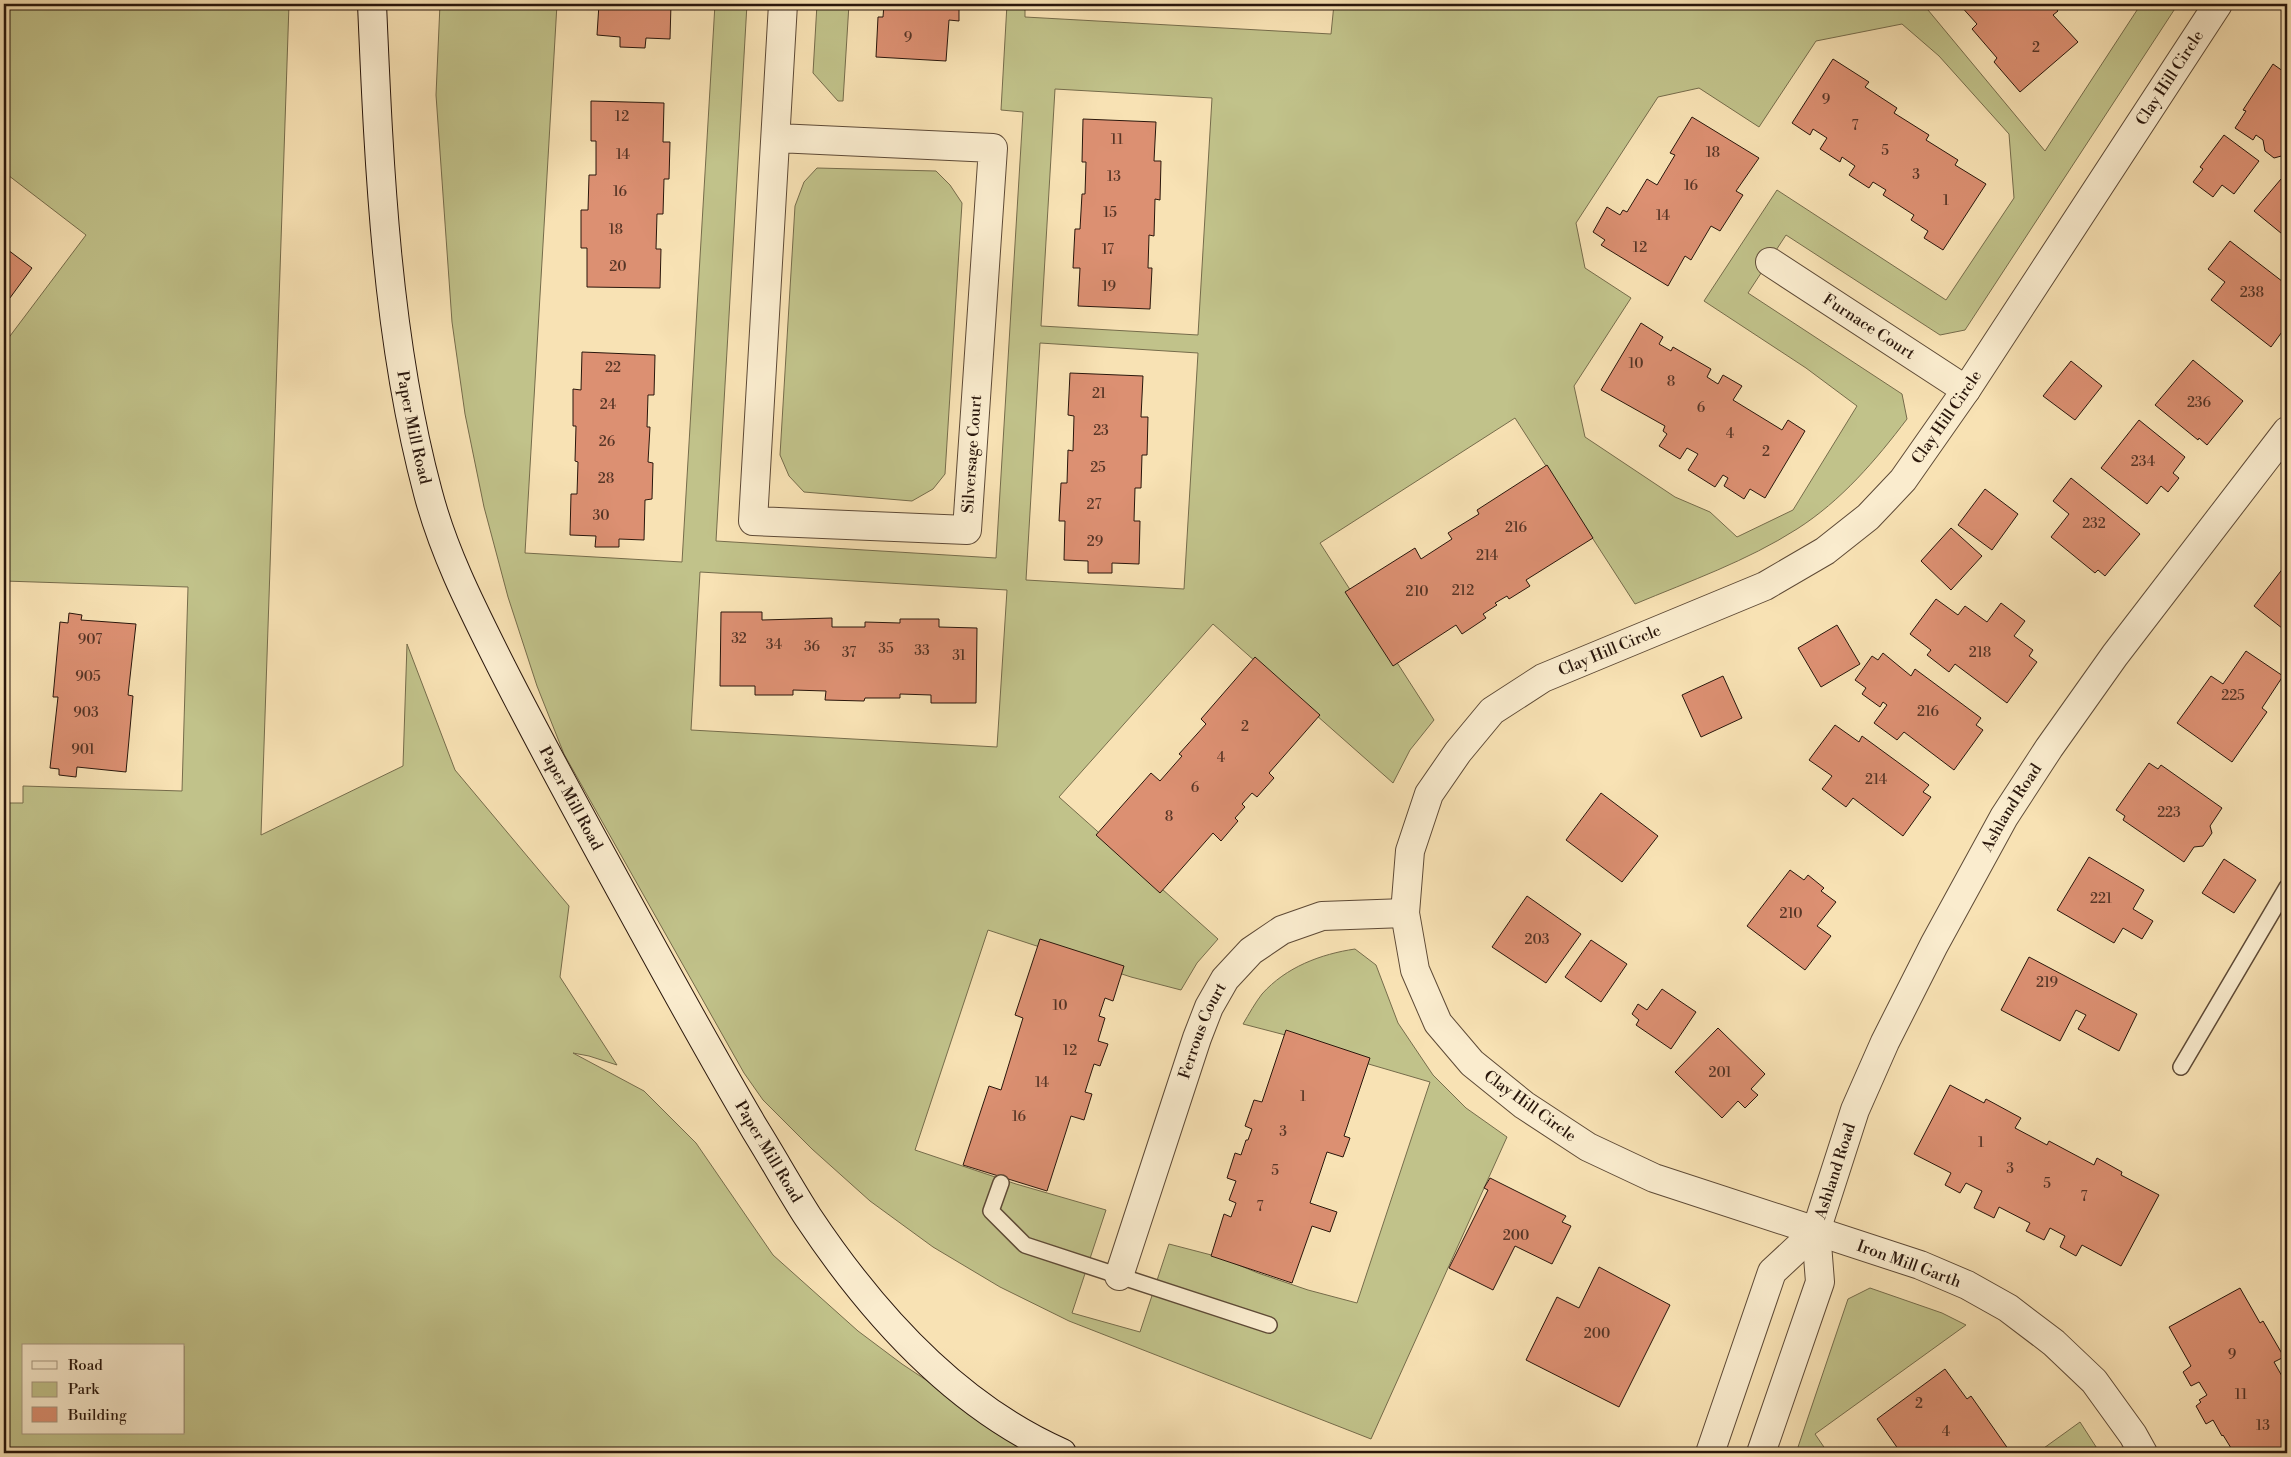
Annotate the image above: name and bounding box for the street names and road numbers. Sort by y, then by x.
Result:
street label: Clay Hill Circle [2131,27,2208,129]
street label: Furnace Court [1819,289,1919,364]
street label: Clay Hill Circle [1907,367,1986,468]
street label: Paper Mill Road [392,369,435,486]
street label: Silversage Court [958,394,986,514]
street label: Clay Hill Circle [1555,620,1664,681]
street label: Paper Mill Road [535,743,607,854]
street label: Ashland Road [1977,760,2046,856]
street label: Ferrous Court [1174,979,1231,1082]
street label: Clay Hill Circle [1480,1066,1580,1146]
street label: Paper Mill Road [730,1097,807,1206]
street label: Ashland Road [1810,1121,1860,1222]
street label: Iron Mill Garth [1854,1236,1964,1292]

